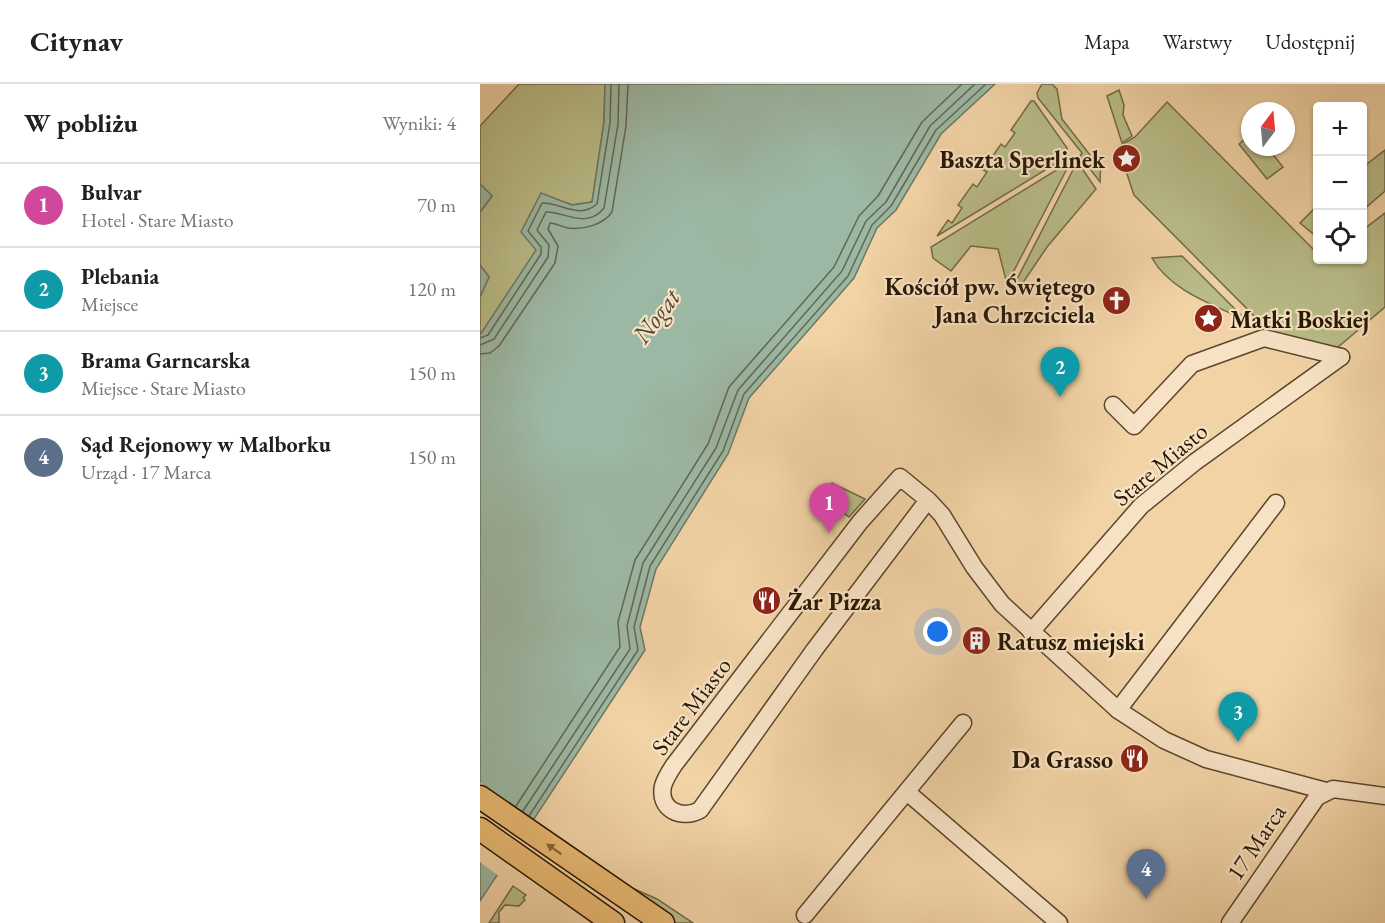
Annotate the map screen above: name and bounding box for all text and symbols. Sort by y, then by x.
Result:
text: Citynav [30,23,123,59]
text: Mapa [1084,28,1130,55]
text: Warstwy [1163,28,1232,55]
text: Udostępnij [1265,28,1355,55]
north arrow [1241,102,1295,156]
map controls [1313,102,1367,264]
button: + [1313,102,1367,156]
text: W pobliżu [24,106,138,140]
text: Wyniki: 4 [383,110,456,136]
place icon: Baszta Sperlinek [1110,143,1142,175]
place label: Baszta Sperlinek [939,144,1106,175]
button: − [1313,156,1367,210]
text: Bulvar [81,178,142,207]
text: 1 [38,192,49,218]
text: 70 m [417,192,456,218]
text: Hotel · Stare Miasto [81,207,234,233]
button: locate [1313,210,1367,264]
text: Plebania [81,262,159,291]
place label: Kościół pw. Świętego Jana Chrzciciela [884,271,1095,330]
text: 2 [38,276,49,302]
text: 120 m [408,276,456,302]
water label: Nogat [624,280,689,351]
church icon: Kościół pw. Świętego Jana Chrzciciela [1100,284,1132,316]
text: Miejsce [81,291,138,317]
place icon: Matki Boskiej [1193,303,1225,335]
place label: Matki Boskiej [1230,304,1369,336]
text: Brama Garncarska [81,346,250,375]
pin: 2 [1040,348,1080,397]
text: 3 [38,360,49,386]
text: 150 m [408,360,456,386]
text: Miejsce · Stare Miasto [81,375,246,401]
street label: Stare Miasto [1106,415,1214,513]
text: Sąd Rejonowy w Malborku [81,430,331,459]
text: 4 [38,444,49,470]
text: 150 m [408,444,456,470]
text: Urząd · 17 Marca [81,459,211,485]
pin: 1 [810,484,848,533]
restaurant icon: Żar Pizza [751,585,783,617]
place label: Żar Pizza [788,586,882,617]
your location [923,617,952,646]
building icon: Ratusz miejski [960,625,992,657]
place label: Ratusz miejski [997,626,1144,658]
street label: Stare Miasto [644,651,738,761]
pin: 3 [1218,692,1257,742]
restaurant icon: Da Grasso [1118,743,1150,775]
place label: Da Grasso [1012,744,1113,775]
street label: 17 Marca [1219,798,1293,886]
one-way arrow [546,843,562,855]
pin: 4 [1126,850,1166,899]

